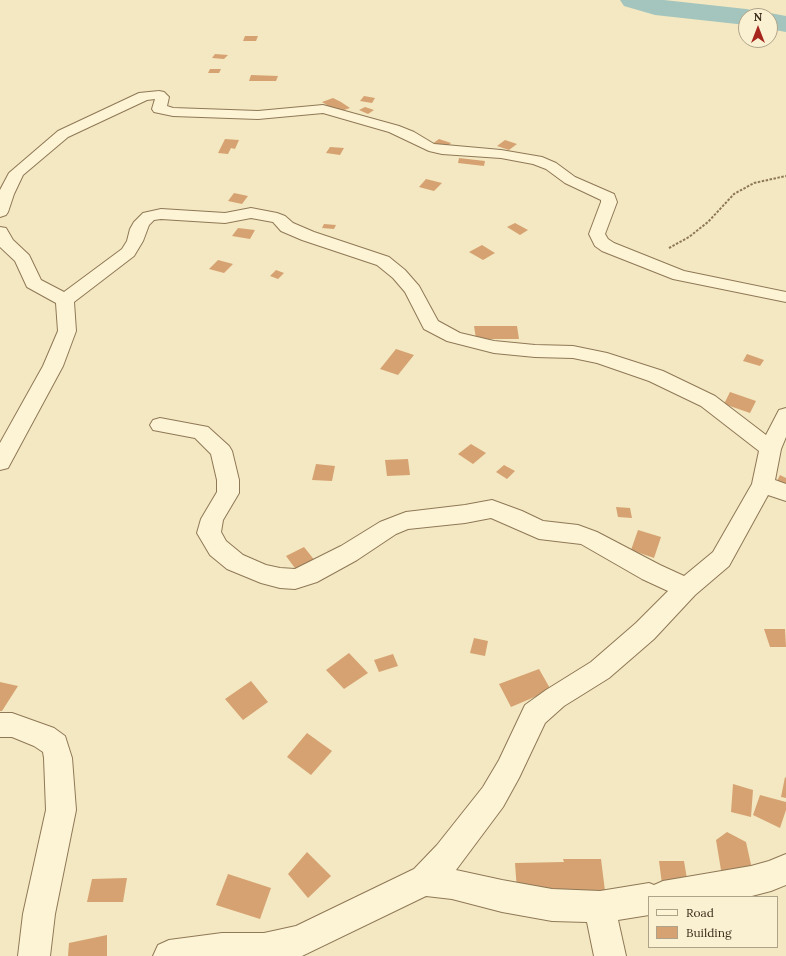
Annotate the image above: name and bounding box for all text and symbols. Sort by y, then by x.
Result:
north arrow [738,8,778,48]
text: N [754,10,762,24]
legend [648,896,778,948]
text: Road [686,905,714,920]
text: Building [686,925,732,940]

